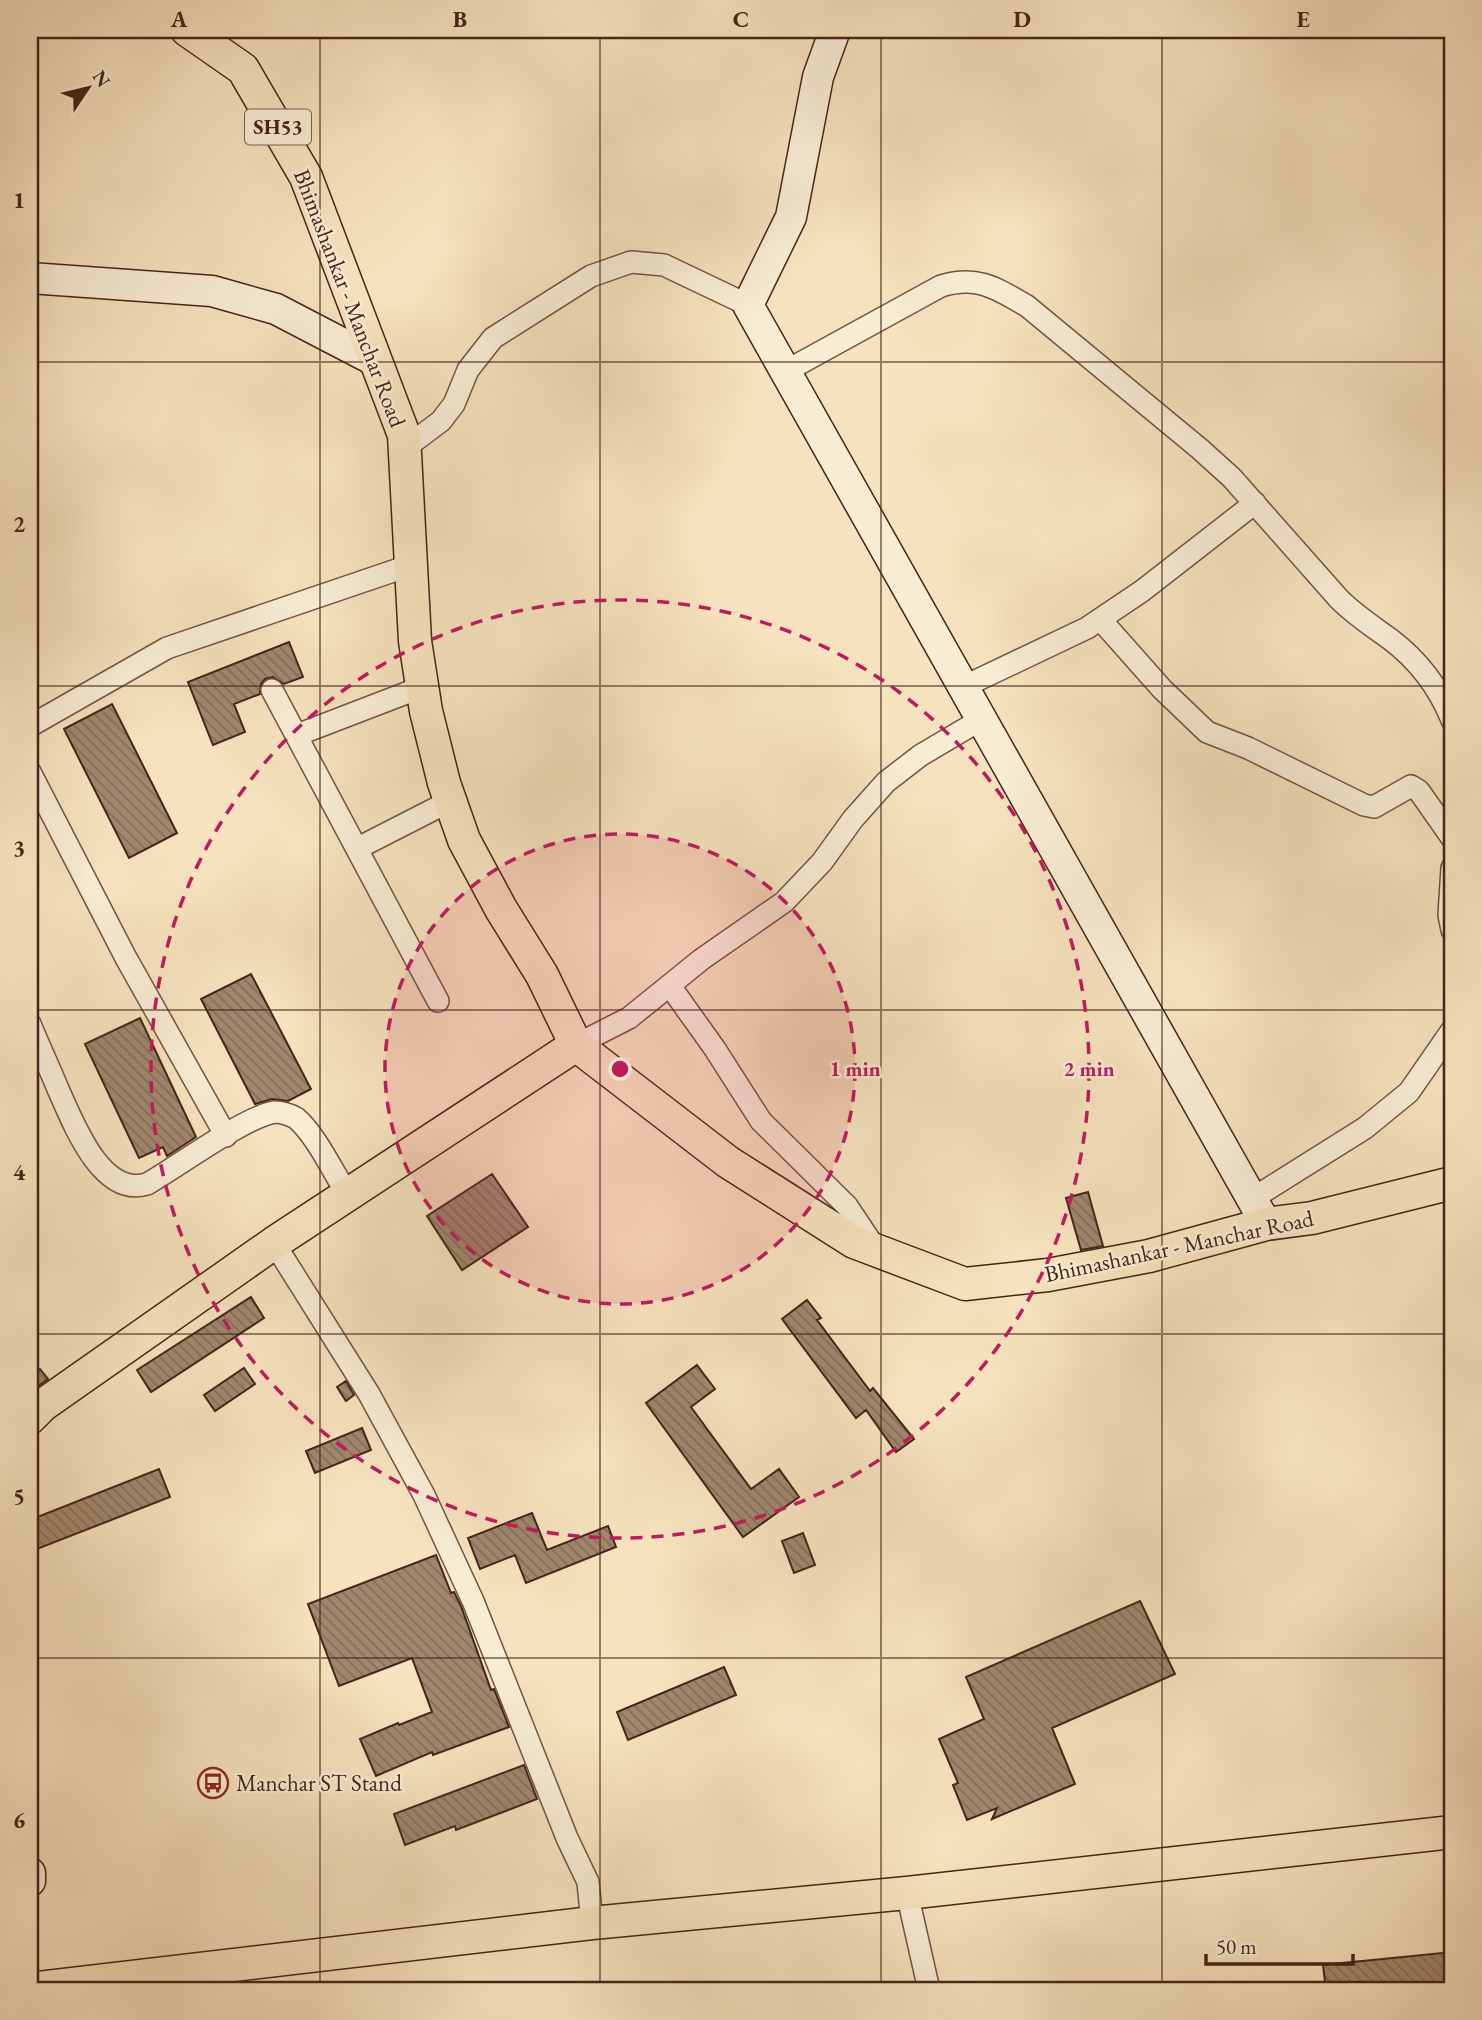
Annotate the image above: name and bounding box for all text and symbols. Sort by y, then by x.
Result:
text: A [170,4,188,34]
text: B [453,4,467,34]
text: C [733,4,749,34]
text: D [1013,4,1031,34]
text: E [1296,4,1310,34]
north arrow [52,52,122,122]
text: N [87,65,117,93]
road number: SH53 [245,110,311,144]
street label: Bhimashankar - Manchar Road [287,165,413,432]
text: 1 [13,185,25,215]
text: 2 [13,509,25,539]
text: 3 [13,833,25,863]
text: 1 min [829,1055,881,1082]
text: 2 min [1063,1055,1115,1082]
centre of rings [608,1057,632,1081]
text: 4 [13,1157,26,1187]
street label: Bhimashankar - Manchar Road [1042,1203,1317,1289]
text: 5 [13,1481,25,1511]
bus stop icon: Manchar ST Stand [196,1766,230,1800]
place label: Manchar ST Stand [236,1768,402,1798]
text: 6 [13,1805,25,1835]
scale bar [1206,1922,1352,1966]
text: 50 m [1216,1933,1257,1960]

